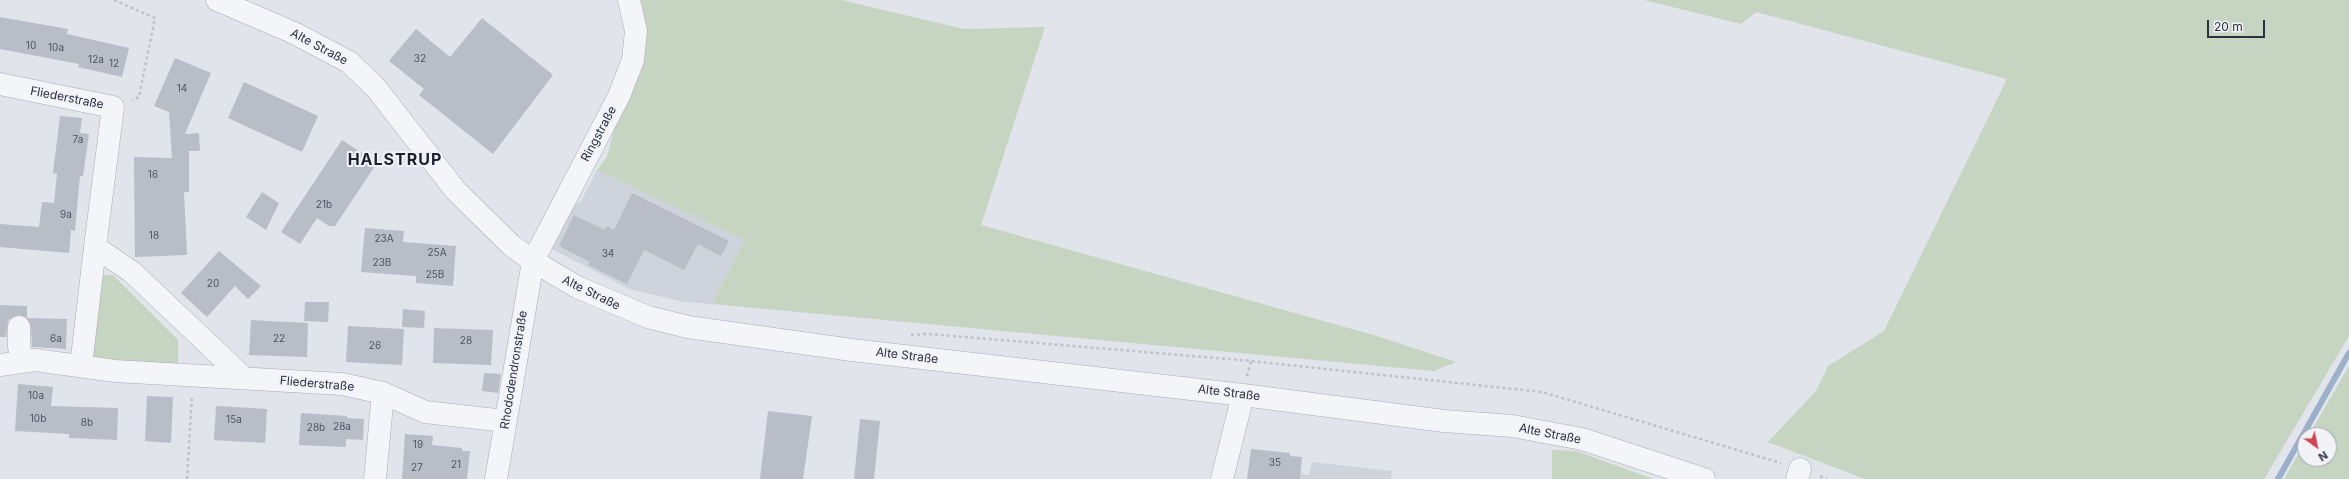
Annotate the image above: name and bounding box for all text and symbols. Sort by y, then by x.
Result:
scale bar [2209,12,2267,38]
text: 20 m [2214,19,2243,34]
street label: Alte Straße [288,26,350,68]
house number: 10 [26,40,36,52]
house number: 10a [48,42,64,54]
house number: 32 [414,53,426,65]
house number: 12a [88,54,104,66]
house number: 12 [109,58,119,70]
house number: 14 [177,83,187,95]
street label: Fliederstraße [29,84,105,112]
street label: Ringstraße [578,104,620,164]
house number: 7a [73,134,83,146]
district label: HALSTRUP [348,150,442,170]
house number: 16 [148,169,158,181]
house number: 21b [316,199,332,211]
house number: 9a [60,209,72,221]
house number: 18 [149,230,159,242]
house number: 23A [374,233,394,245]
house number: 25A [427,247,447,259]
house number: 34 [602,248,614,260]
house number: 23B [373,257,391,269]
house number: 25B [426,269,444,281]
street label: Alte Straße [560,273,622,313]
house number: 20 [207,278,219,290]
street label: Rhododendronstraße [498,310,530,430]
house number: 6a [50,333,62,345]
house number: 22 [273,333,285,345]
house number: 28 [460,335,472,347]
house number: 26 [369,340,381,352]
street label: Alte Straße [875,345,939,367]
street label: Fliederstraße [279,374,355,394]
street label: Alte Straße [1197,382,1261,404]
house number: 10a [28,390,44,402]
house number: 10b [30,413,46,425]
house number: 15a [226,414,242,426]
house number: 8b [81,417,93,429]
house number: 28a [333,421,351,433]
street label: Alte Straße [1518,421,1582,447]
house number: 28b [307,422,325,434]
north arrow [2297,427,2337,467]
house number: 19 [413,439,423,451]
text: N [2316,448,2330,464]
house number: 35 [1269,457,1281,469]
house number: 21 [451,459,461,471]
house number: 27 [411,462,423,474]

